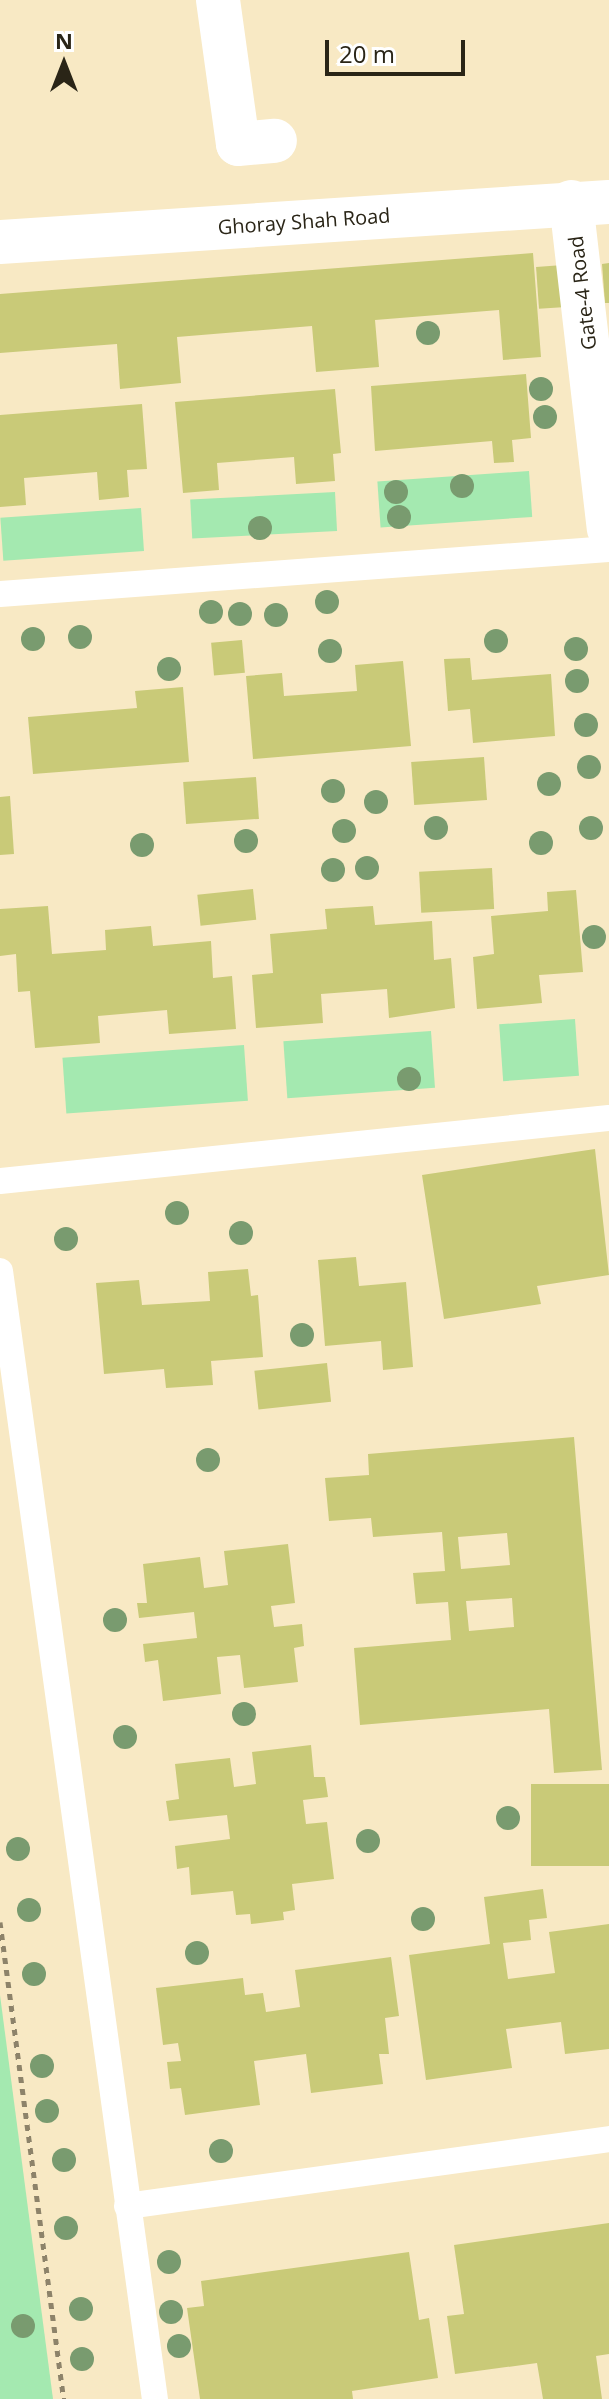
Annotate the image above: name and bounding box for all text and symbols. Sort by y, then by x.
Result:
north arrow [24,24,104,104]
scale bar [329,24,469,74]
text: N [55,25,73,55]
text: 20 m [339,37,395,70]
street label: Ghoray Shah Road [217,203,391,239]
street label: Gate-4 Road [563,235,601,351]

